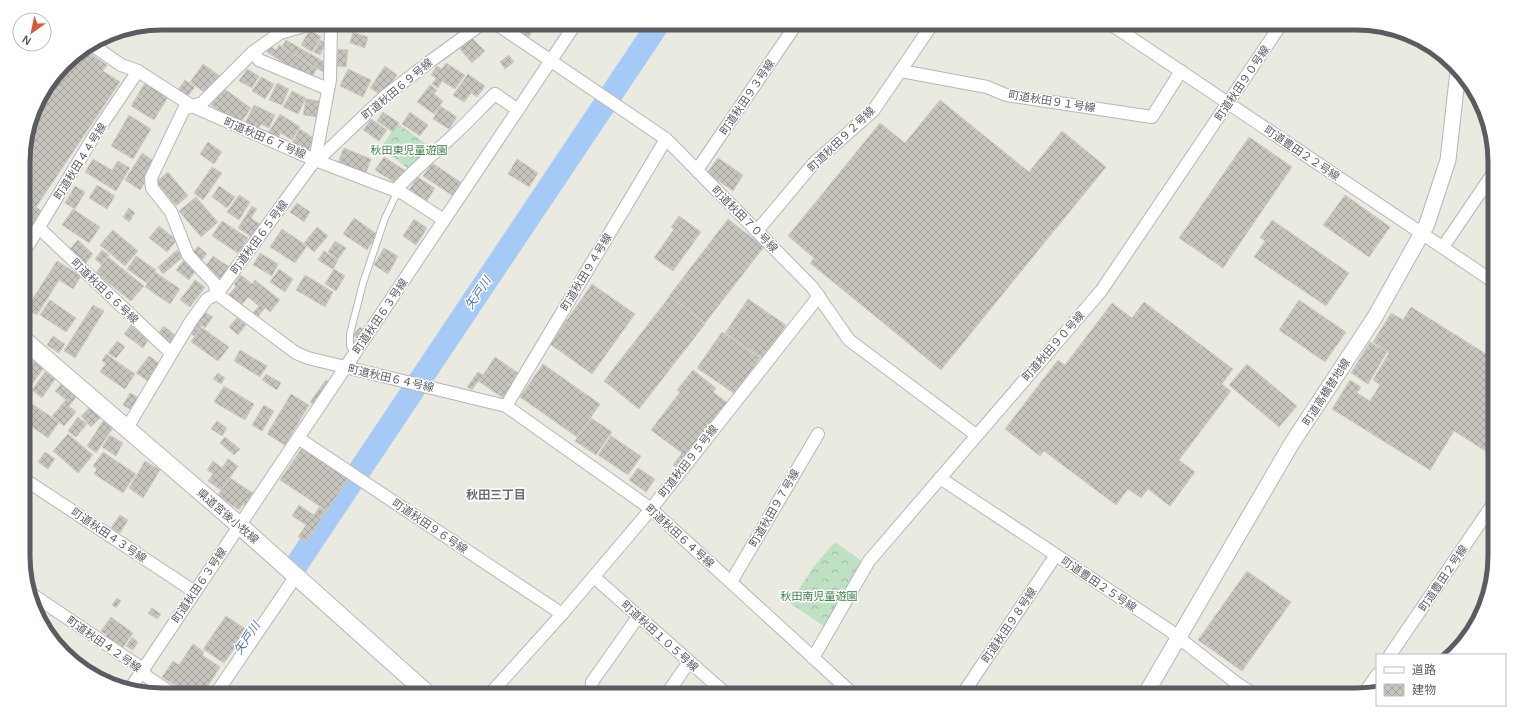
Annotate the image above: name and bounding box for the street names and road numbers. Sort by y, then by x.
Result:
street label: 町道秋田９０号線 [1212,43,1272,123]
street label: 町道秋田６９号線 [359,56,435,122]
street label: 町道秋田９３号線 [717,57,777,137]
street label: 町道秋田９１号線 [1008,88,1096,114]
street label: 町道秋田９２号線 [805,104,877,174]
street label: 町道秋田６７号線 [222,115,308,161]
street label: 町道秋田４４号線 [52,121,108,201]
street label: 町道豊田２２号線 [1262,123,1342,183]
street label: 町道秋田７０号線 [710,184,780,254]
street label: 町道秋田６５号線 [228,198,290,276]
street label: 町道秋田９４号線 [558,231,614,313]
street label: 町道秋田６６号線 [69,256,141,326]
street label: 町道秋田６３号線 [350,276,410,356]
street label: 町道秋田９０号線 [1020,309,1086,383]
street label: 町道高橋替地線 [1300,356,1352,428]
street label: 町道秋田６４号線 [347,362,435,394]
street label: 町道秋田９５号線 [656,423,720,499]
street label: 町道秋田９７号線 [747,467,801,549]
street label: 県道宮後小牧線 [195,486,261,546]
street label: 町道秋田９６号線 [390,496,470,556]
street label: 町道秋田６４号線 [643,502,717,570]
street label: 町道秋田４３号線 [69,505,149,565]
street label: 町道豊田２号線 [1416,543,1470,613]
street label: 町道秋田６３号線 [169,545,229,625]
street label: 町道豊田２５号線 [1059,554,1139,614]
street label: 町道秋田９８号線 [979,585,1039,665]
street label: 町道秋田１０５号線 [619,598,701,674]
street label: 町道秋田４２号線 [65,614,143,674]

